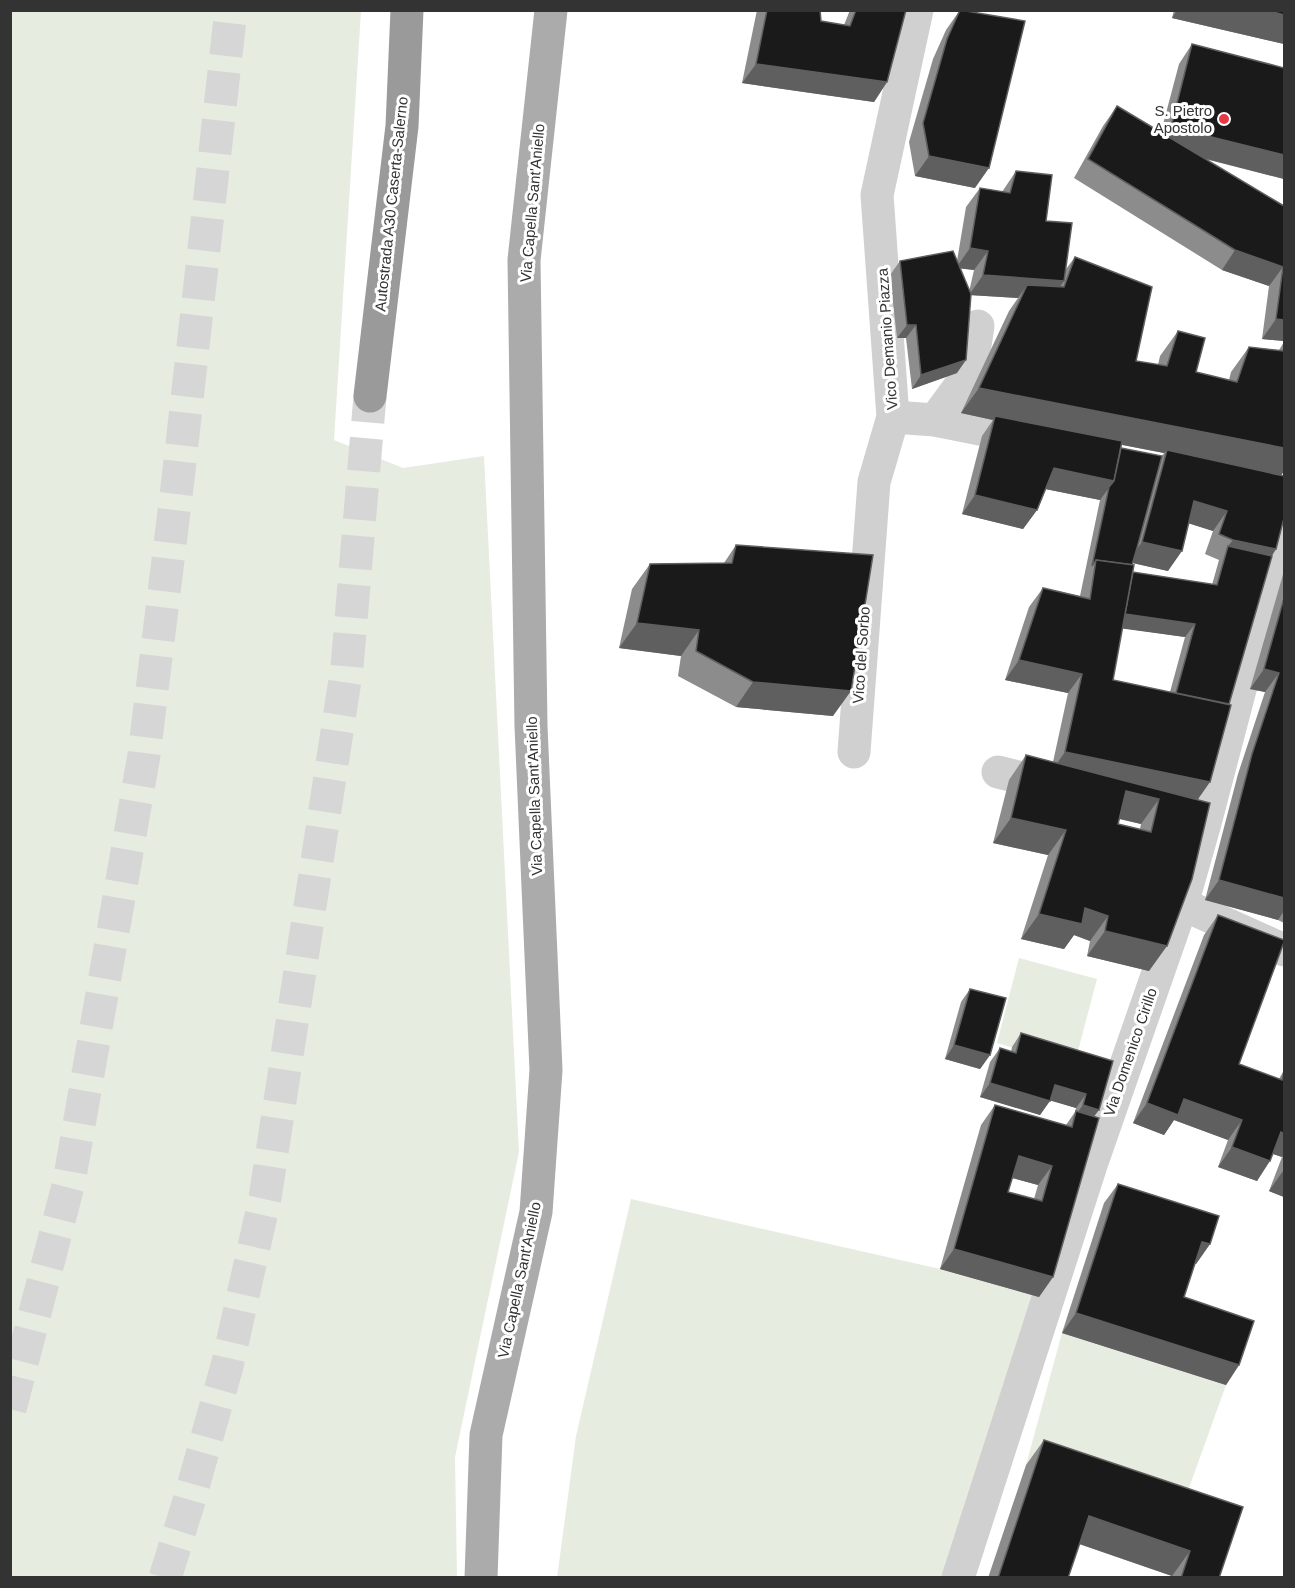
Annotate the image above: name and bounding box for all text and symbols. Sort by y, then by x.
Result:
street label: Autostrada A30 Caserta-Salerno [371,96,411,312]
place label: S. Pietro Apostolo [1154,102,1212,136]
marker: S. Pietro Apostolo [1217,112,1231,126]
street label: Via Capella Sant'Aniello [517,123,547,283]
street label: Vico Demanio Piazza [874,267,900,411]
street label: Vico del Sorbo [849,606,873,704]
street label: Via Capella Sant'Aniello [523,716,545,876]
street label: Via Domenico Cirillo [1100,986,1160,1118]
street label: Via Capella Sant'Aniello [494,1200,544,1360]

